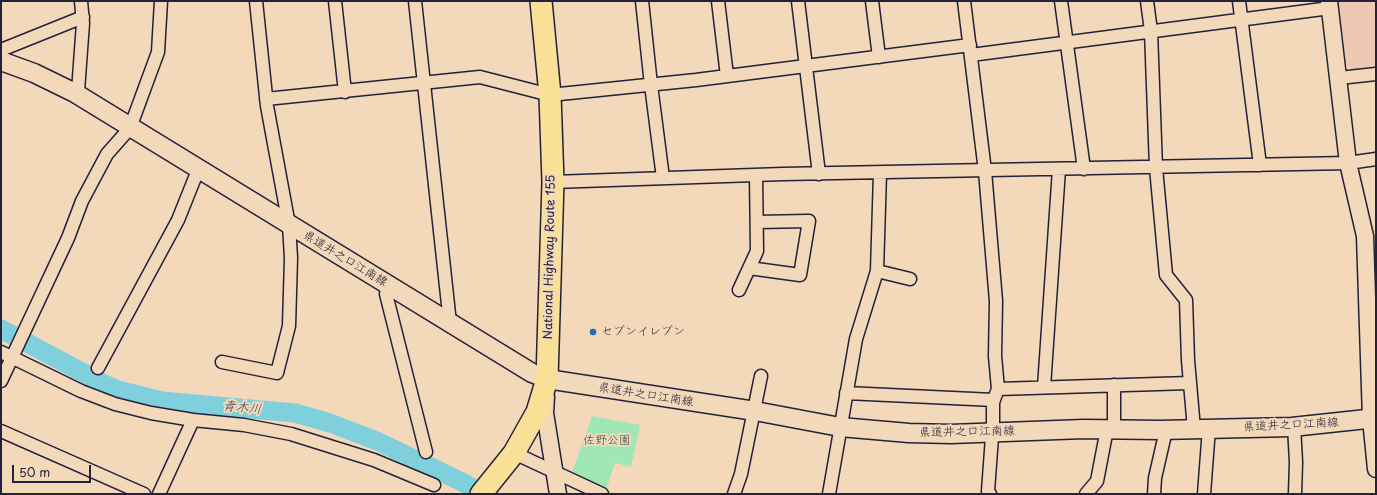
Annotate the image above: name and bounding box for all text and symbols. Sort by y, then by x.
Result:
street label: National Highway Route 155 [541,175,559,339]
street label: 県道井之口江南線 [300,228,390,290]
place label: セブンイレブン [601,325,685,339]
marker: セブンイレブン [588,327,598,337]
street label: 県道井之口江南線 [597,380,695,410]
water label: 青木川 [222,399,262,417]
street label: 県道井之口江南線 [1243,415,1339,435]
street label: 県道井之口江南線 [919,424,1015,440]
park label: 佐野公園 [583,434,631,448]
scale bar [14,457,93,483]
text: 50 m [19,463,50,481]

